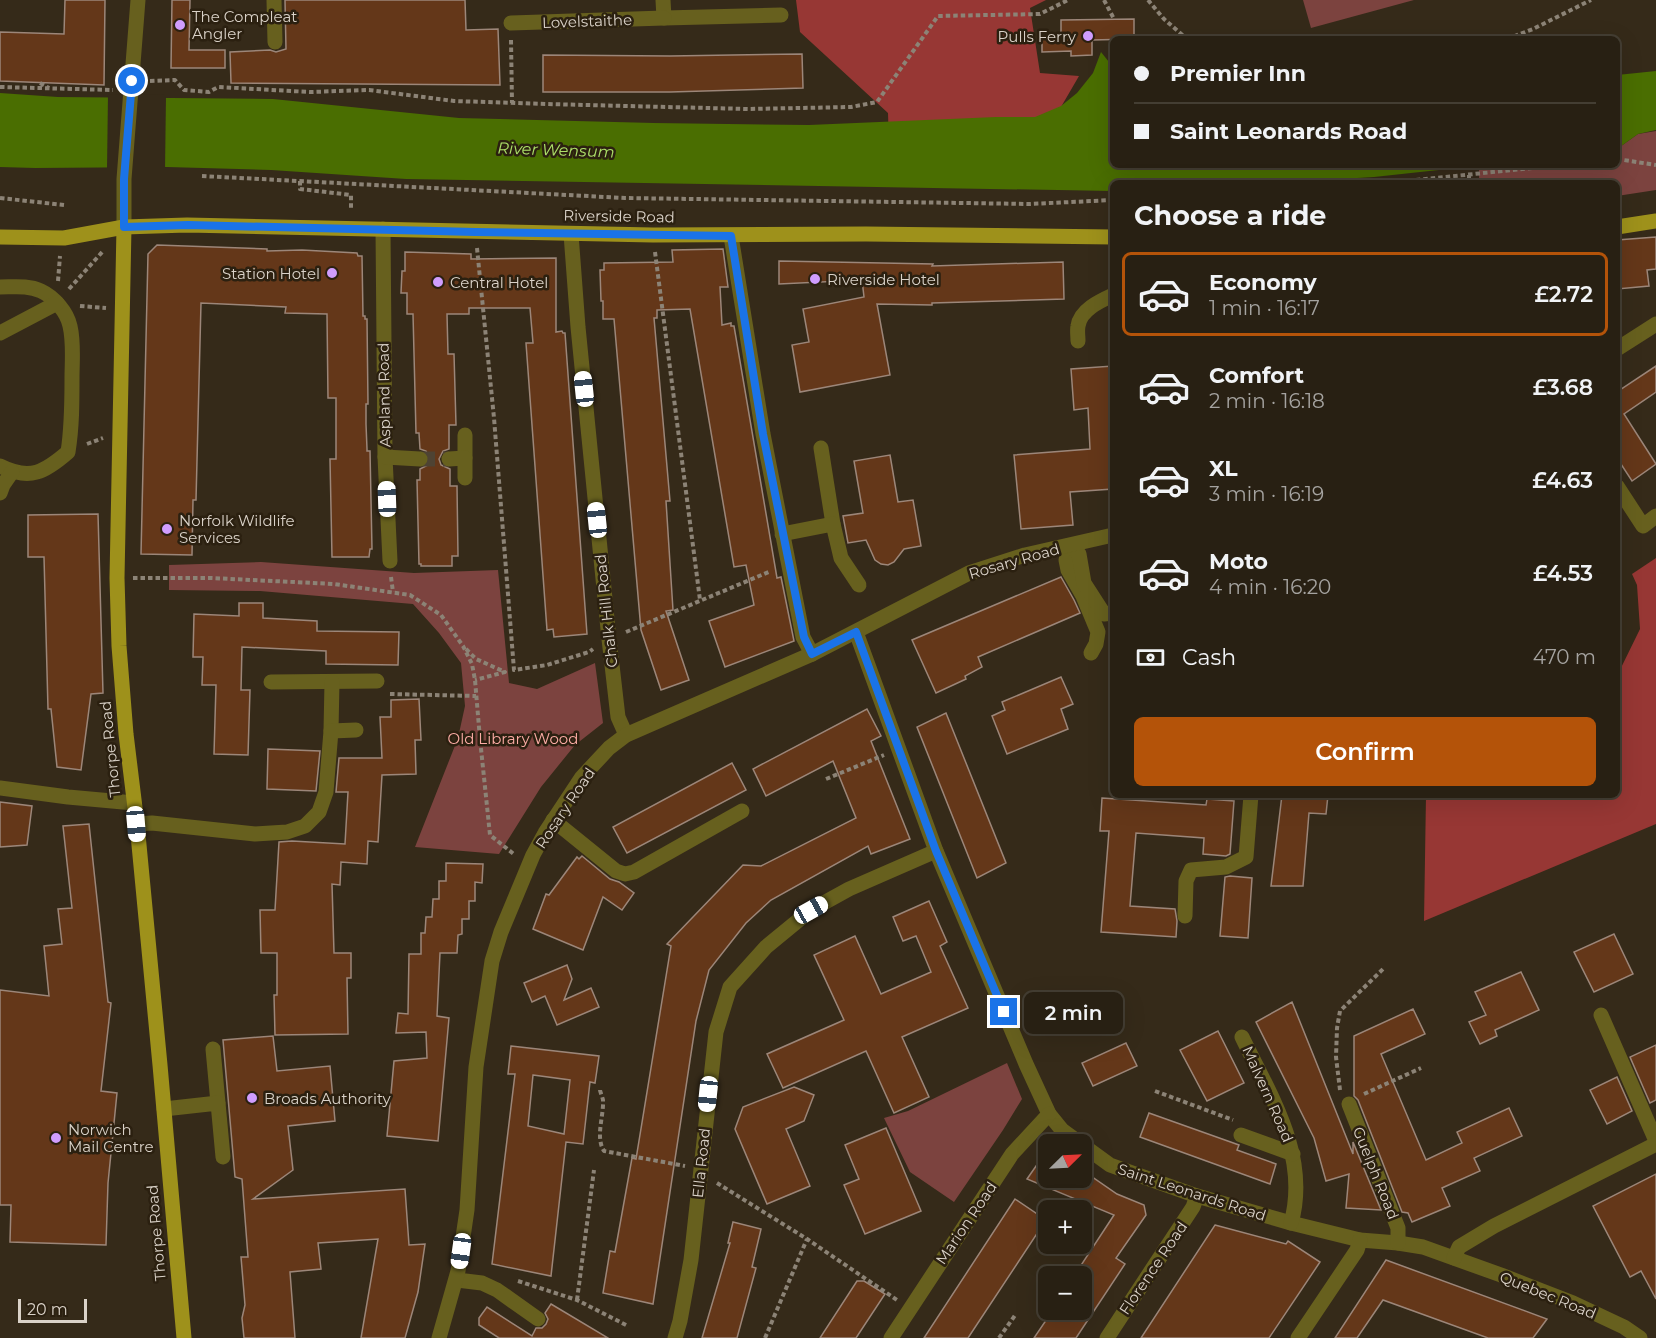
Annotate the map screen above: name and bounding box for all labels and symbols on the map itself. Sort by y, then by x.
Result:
place label: The Compleat Angler [192,7,297,43]
street label: Lovelstaithe [542,10,632,32]
marker: The Compleat Angler [173,18,187,32]
place label: Pulls Ferry [998,27,1077,46]
marker: Pulls Ferry [1081,29,1095,43]
route start [118,67,145,94]
water label: River Wensum [497,138,615,162]
street label: Riverside Road [563,206,675,226]
place label: Station Hotel [222,264,320,283]
marker: Station Hotel [325,266,339,280]
place label: Riverside Hotel [827,270,940,289]
marker: Riverside Hotel [808,272,822,286]
place label: Central Hotel [450,273,548,292]
marker: Central Hotel [431,275,445,289]
street label: Aspland Road [374,343,394,447]
car [573,370,595,408]
car [377,481,397,517]
car [586,501,608,539]
place label: Norfolk Wildlife Services [179,511,295,547]
marker: Norfolk Wildlife Services [160,522,174,536]
street label: Rosary Road [966,539,1062,583]
street label: Chalk Hill Road [591,553,621,669]
street label: Thorpe Road [96,700,124,798]
park label: Old Library Wood [448,729,578,748]
street label: Rosary Road [531,764,599,852]
car [125,805,147,843]
car [791,893,831,927]
callout: 2 min [1025,991,1124,1033]
route end [990,998,1017,1025]
street label: Malvern Road [1238,1043,1298,1145]
car [697,1075,719,1113]
place label: Broads Authority [264,1089,391,1108]
marker: Broads Authority [245,1091,259,1105]
place label: Norwich Mail Centre [68,1120,154,1156]
street label: Guelph Road [1349,1124,1403,1222]
street label: Ella Road [688,1127,714,1199]
marker: Norwich Mail Centre [49,1131,63,1145]
north arrow [1038,1134,1092,1188]
street label: Saint Leonards Road [1115,1159,1269,1225]
street label: Marion Road [931,1178,1001,1268]
street label: Thorpe Road [142,1184,170,1282]
street label: Florence Road [1115,1218,1191,1318]
car [450,1232,472,1270]
street label: Quebec Road [1497,1267,1599,1323]
scale bar [18,1296,87,1324]

